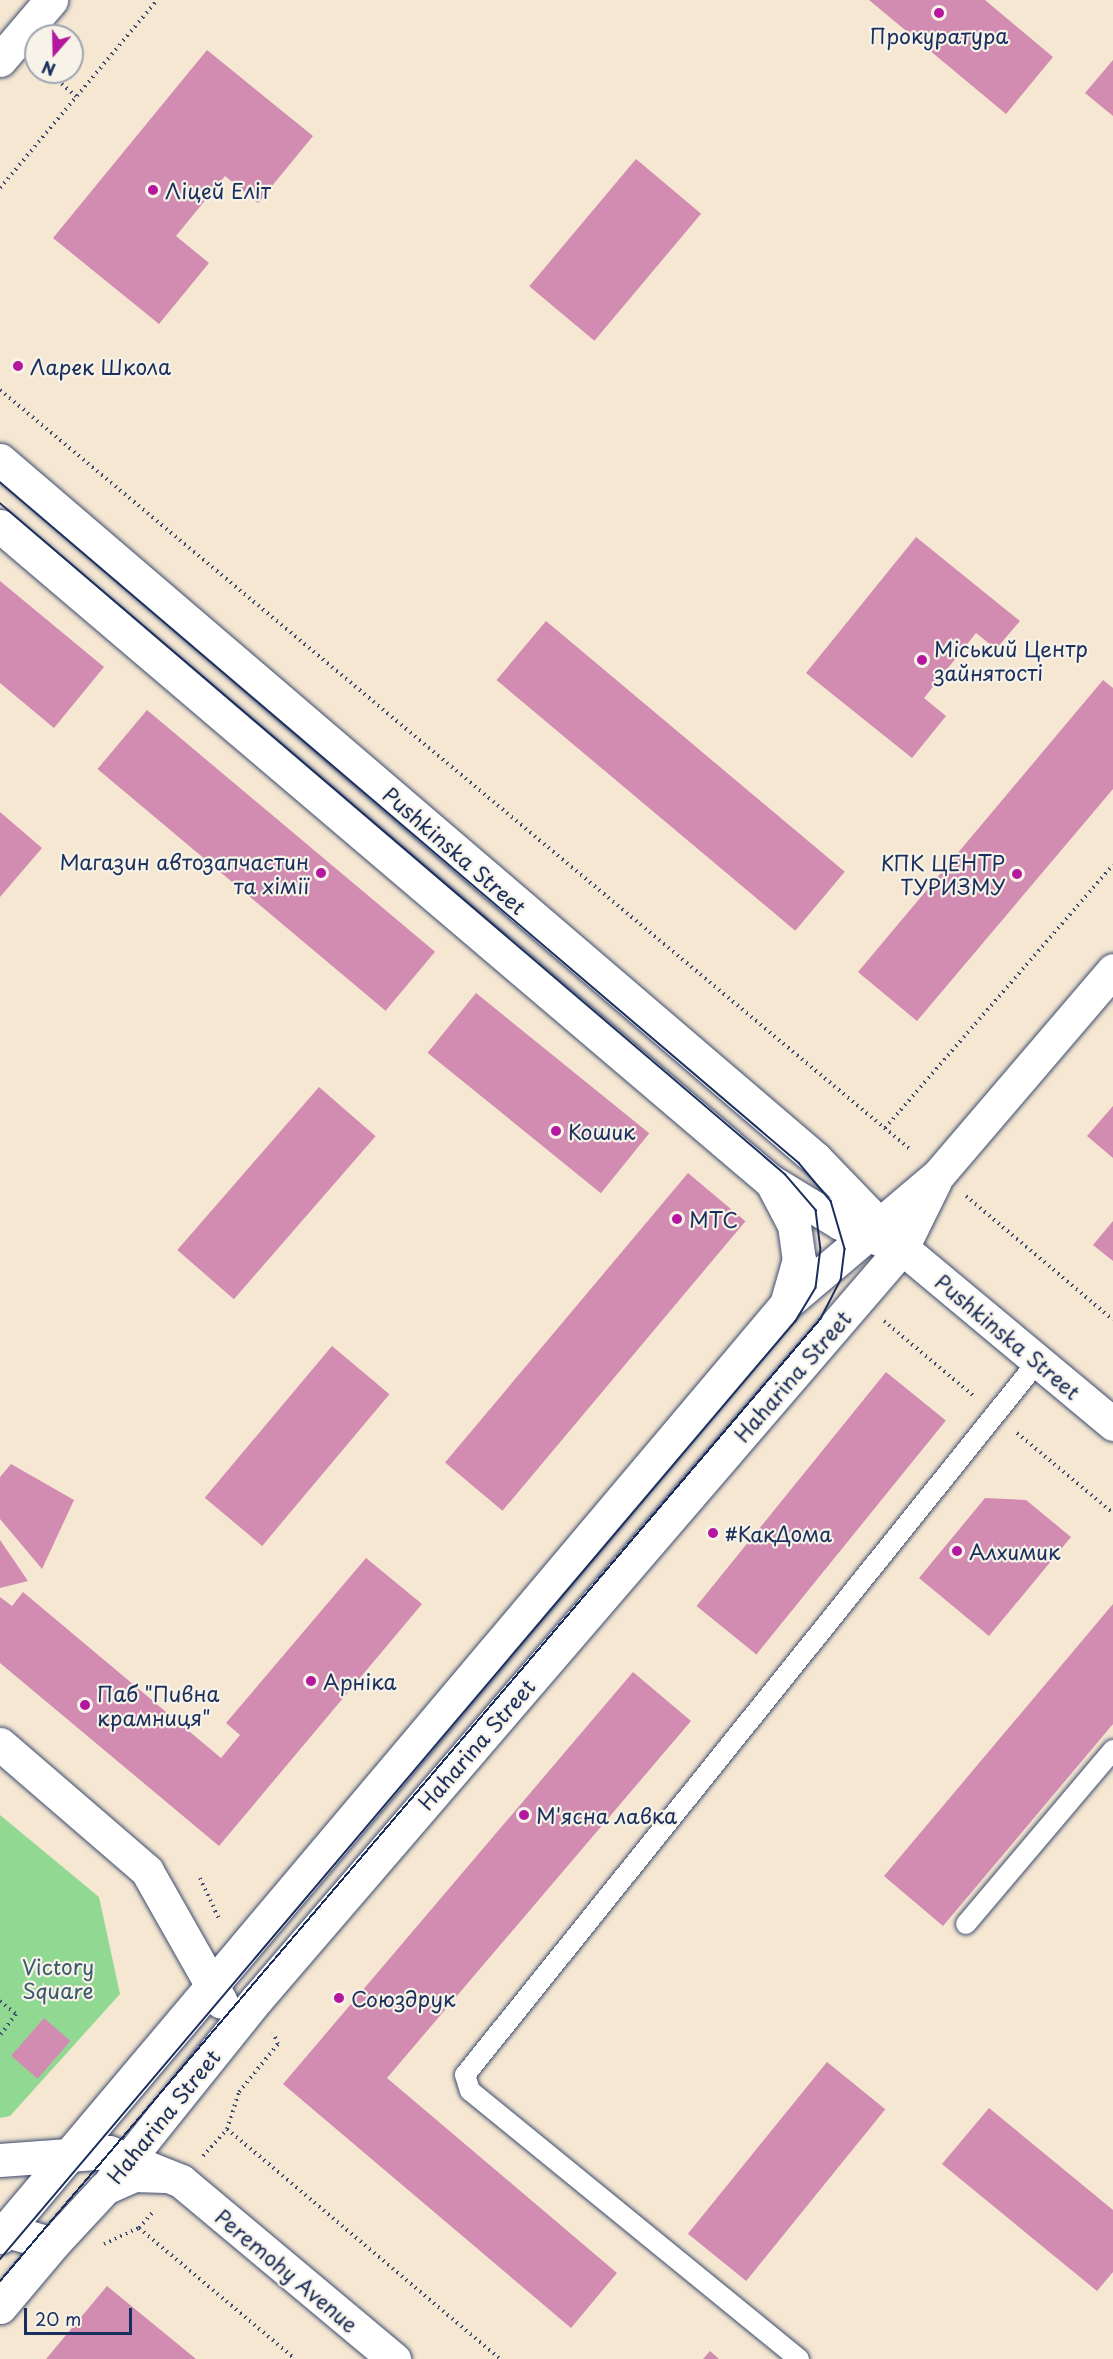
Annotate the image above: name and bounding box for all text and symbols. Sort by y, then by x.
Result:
marker: Прокуратура [932,6,946,20]
place label: Прокуратура [870,22,1008,48]
north arrow [24,24,84,84]
text: N [38,56,59,82]
place label: Ліцей Еліт [165,177,271,203]
marker: Ліцей Еліт [146,183,160,197]
place label: Ларек Школа [30,353,173,379]
marker: Ларек Школа [11,359,25,373]
place label: Міський Центр зайнятості [934,635,1089,685]
marker: Міський Центр зайнятості [915,653,929,667]
street label: Pushkinska Street [378,780,532,920]
place label: Магазин автозапчастин та хімії [59,848,309,898]
place label: КПК ЦЕНТР ТУРИЗМУ [881,849,1005,899]
marker: Магазин автозапчастин та хімії [314,866,328,880]
marker: КПК ЦЕНТР ТУРИЗМУ [1010,867,1024,881]
place label: Кошик [568,1118,635,1144]
marker: Кошик [549,1124,563,1138]
place label: МТС [689,1206,738,1232]
marker: МТС [670,1212,684,1226]
street label: Pushkinska Street [930,1267,1086,1405]
street label: Haharina Street [729,1306,855,1446]
place label: #КакДома [725,1520,832,1546]
marker: #КакДома [706,1526,720,1540]
place label: Алхимик [969,1538,1060,1564]
marker: Алхимик [950,1544,964,1558]
place label: Арніка [323,1668,396,1694]
marker: Арніка [304,1674,318,1688]
street label: Haharina Street [413,1674,539,1814]
place label: Паб "Пивна крамниця" [97,1680,221,1730]
marker: Паб "Пивна крамниця" [78,1698,92,1712]
place label: М'ясна лавка [536,1802,678,1828]
marker: М'ясна лавка [517,1808,531,1822]
park label: Victory Square [22,1953,94,2003]
place label: Союздрук [351,1985,455,2011]
marker: Союздрук [332,1991,346,2005]
street label: Haharina Street [101,2044,225,2188]
street label: Peremohy Avenue [211,2203,363,2337]
scale bar [27,2296,135,2334]
text: 20 m [35,2305,81,2332]

